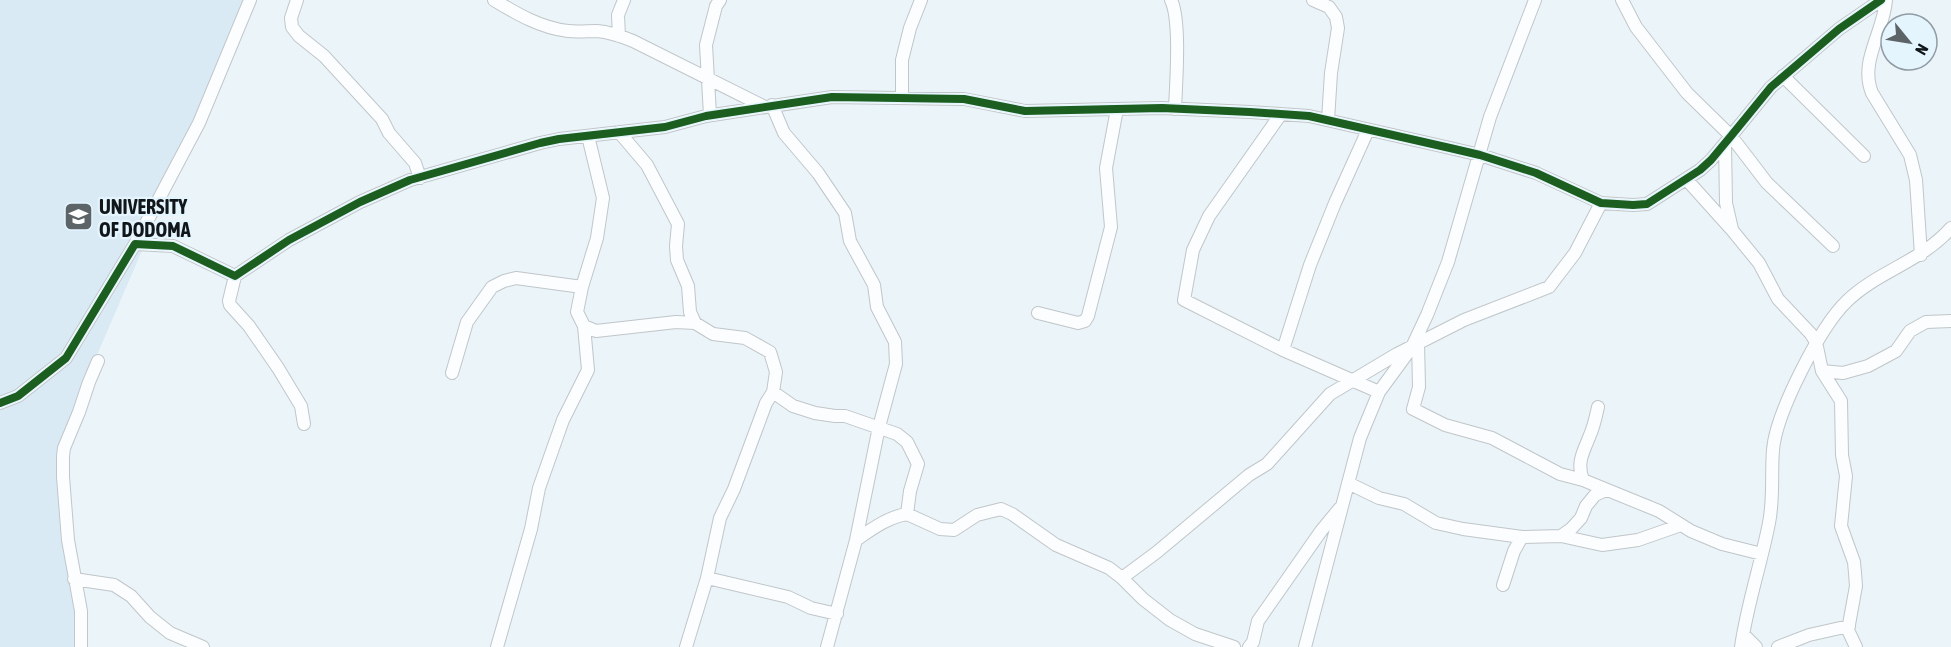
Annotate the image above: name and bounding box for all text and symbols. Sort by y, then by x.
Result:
north arrow [1879,12,1939,72]
text: N [1912,41,1932,58]
place label: UNIVERSITY OF DODOMA [99,195,191,241]
school or university icon: UNIVERSITY OF DODOMA [62,201,94,233]

